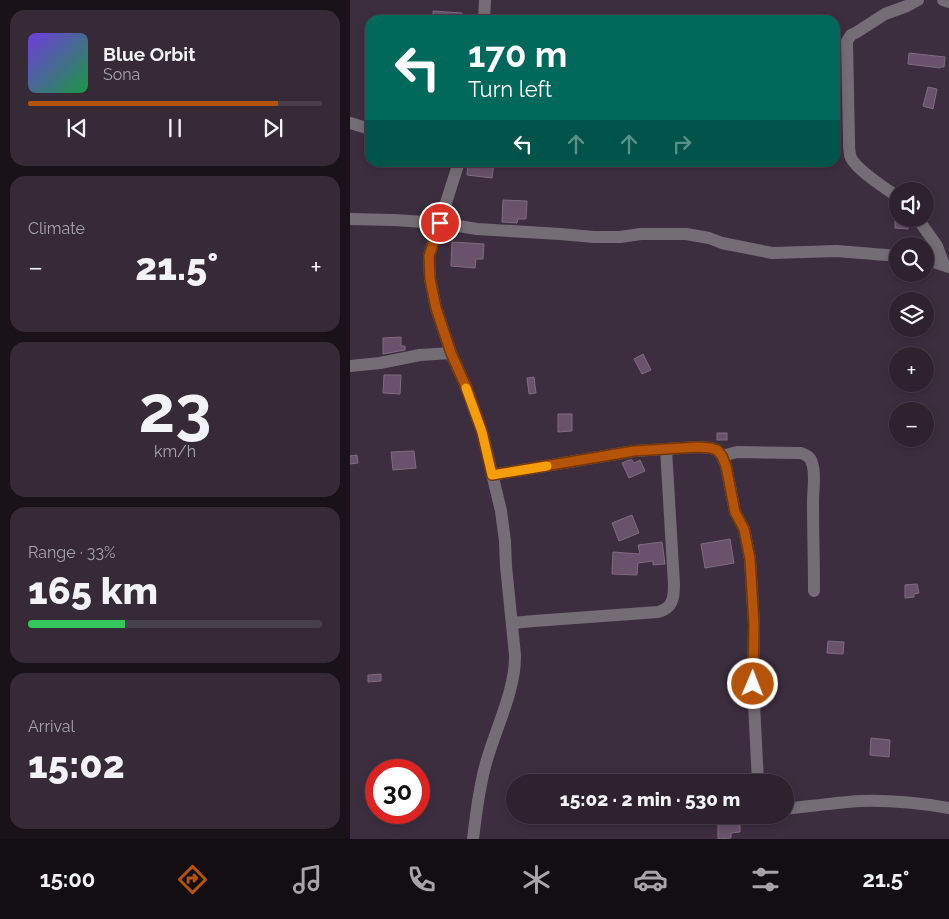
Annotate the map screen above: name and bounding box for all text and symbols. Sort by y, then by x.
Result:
text: 170 m [468,34,567,75]
icon: left [385,35,450,100]
text: Blue Orbit [103,43,195,65]
text: Sona [103,65,140,84]
text: Turn left [468,76,552,102]
icon: previous [63,114,91,142]
icon: pause [161,114,189,142]
icon: next [259,114,287,142]
icon: left [509,130,537,158]
icon: ahead [562,130,590,158]
icon: ahead [615,130,643,158]
icon: right [668,130,696,158]
map controls [889,182,934,447]
button: sound [889,182,934,227]
pin [419,202,461,244]
icon: arrive [426,209,454,237]
text: Climate [28,219,85,238]
button: search [889,237,934,282]
text: 21.5° [135,244,218,289]
text: − [28,251,43,284]
text: + [310,251,322,284]
button: layers [889,292,934,337]
button: + [889,347,934,392]
text: 23 [139,371,211,447]
button: − [889,402,934,447]
text: km/h [154,442,196,461]
text: Range · 33% [28,543,115,562]
text: 165 km [28,568,158,613]
position arrow [726,657,778,709]
text: Arrival [28,717,75,736]
text: 15:02 [28,742,125,787]
speed limit sign: 30 [365,759,430,824]
text: 15:02 · 2 min · 530 m [560,788,740,810]
icon: directions [175,862,210,897]
icon: music [290,862,325,897]
icon: phone [404,862,439,897]
icon: climate [519,862,554,897]
icon: car [633,862,668,897]
icon: filters [748,862,783,897]
text: 15:00 [40,866,95,892]
text: 21.5° [862,866,909,892]

